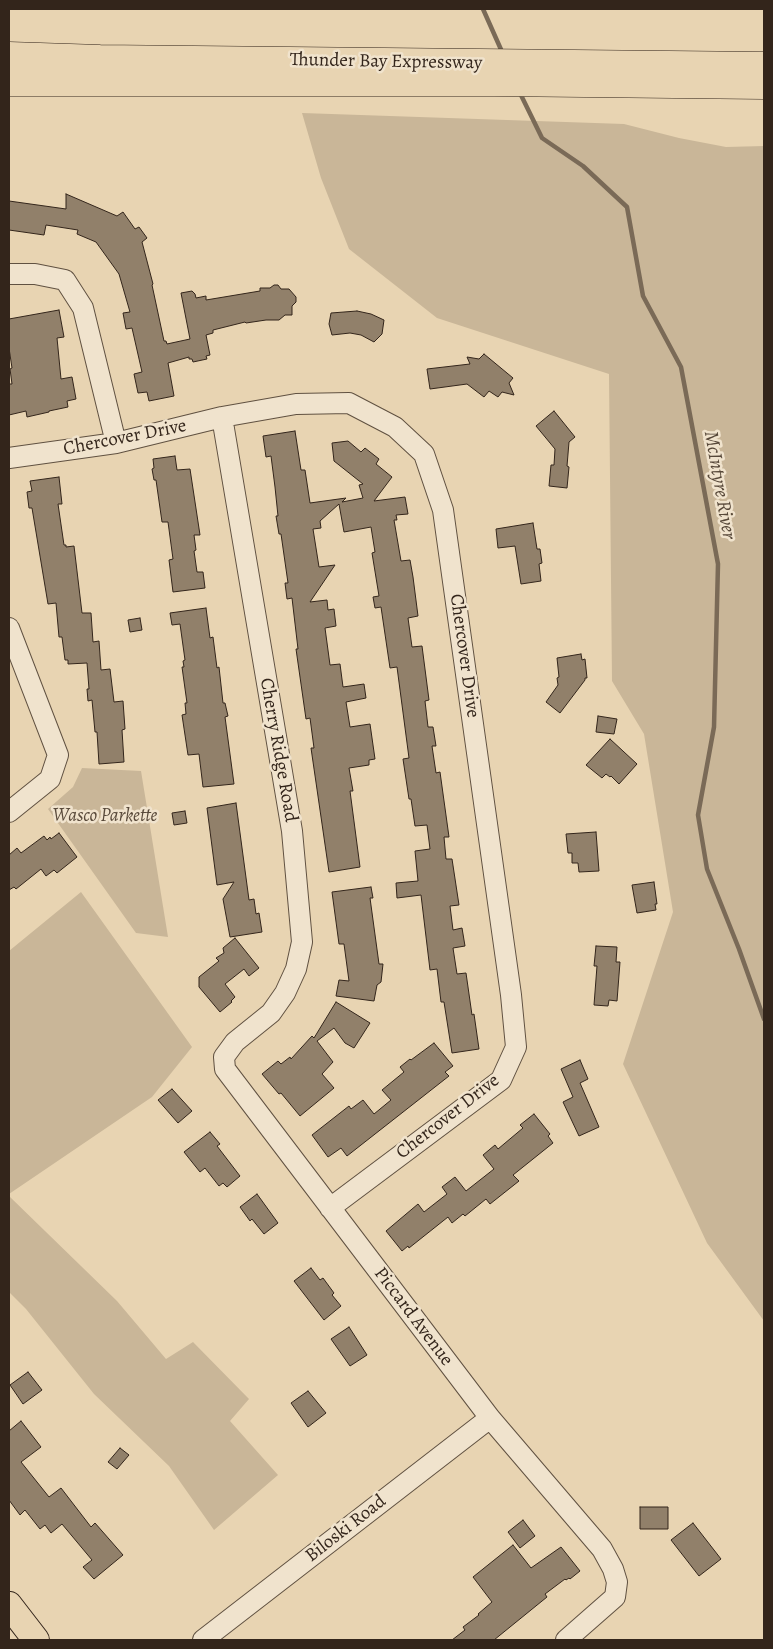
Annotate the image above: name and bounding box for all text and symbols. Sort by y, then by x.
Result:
street label: Thunder Bay Expressway [290,49,482,75]
street label: Chercover Drive [62,415,188,461]
water label: McIntyre River [698,429,740,541]
street label: Chercover Drive [444,593,484,719]
street label: Cherry Ridge Road [254,676,302,824]
park label: Wasco Parkette [53,805,157,827]
street label: Chercover Drive [392,1070,504,1164]
street label: Piccard Avenue [368,1263,458,1371]
street label: Biloski Road [301,1490,391,1568]

